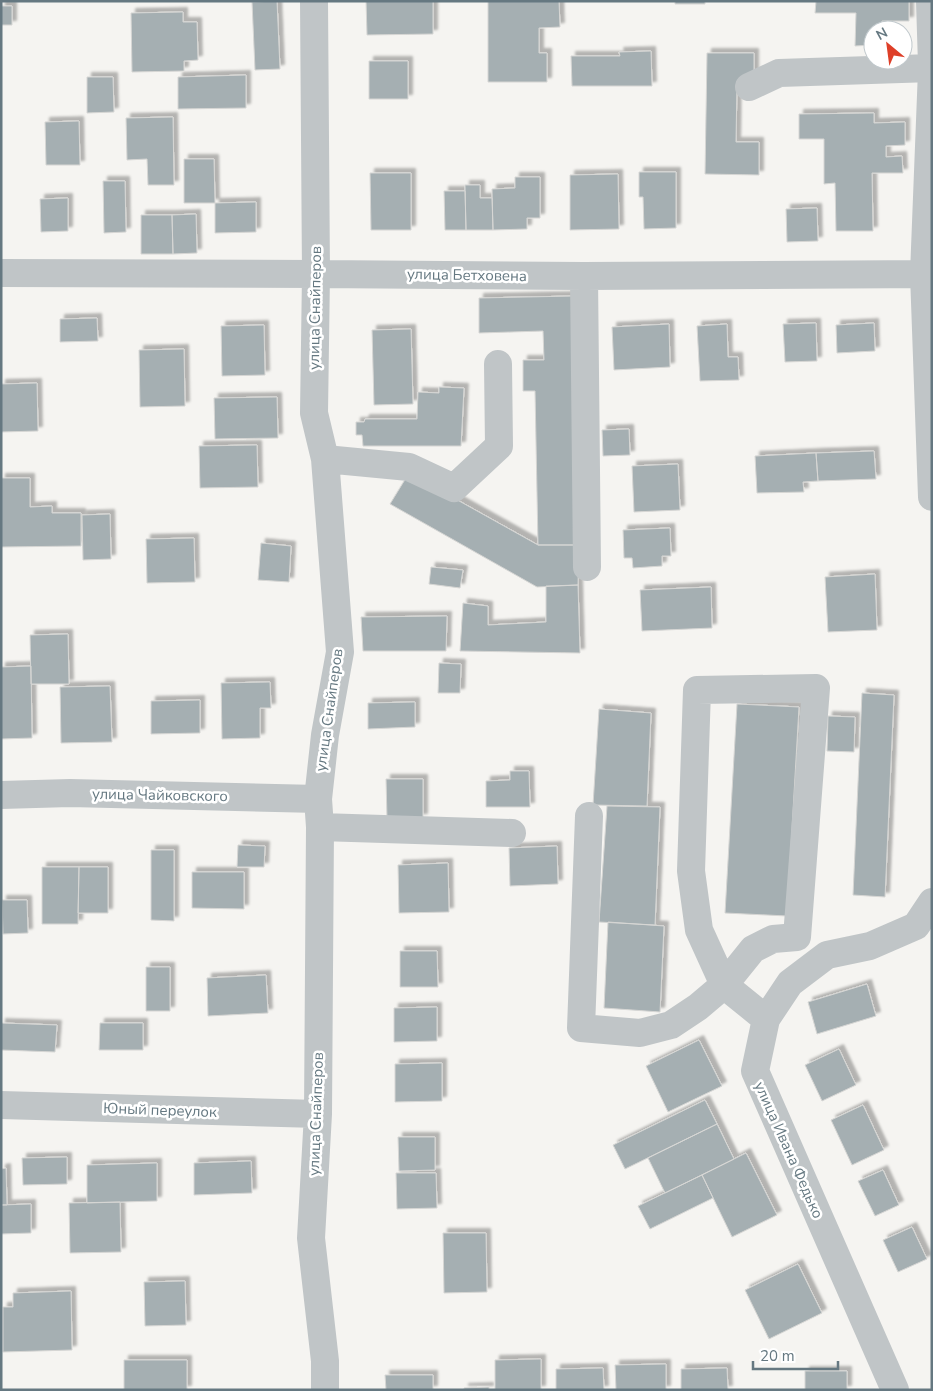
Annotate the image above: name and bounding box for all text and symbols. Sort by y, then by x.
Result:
north arrow [863,20,913,70]
text: N [873,23,891,45]
street label: улица Снайперов [304,246,326,370]
street label: улица Бетховена [407,264,527,286]
street label: улица Снайперов [310,647,348,773]
street label: улица Чайковского [92,784,228,806]
street label: улица Снайперов [304,1052,328,1176]
street label: улица Ивана Федько [750,1078,828,1222]
street label: Юный переулок [103,1098,217,1122]
scale bar [753,1338,838,1370]
text: 20 m [760,1346,795,1366]

